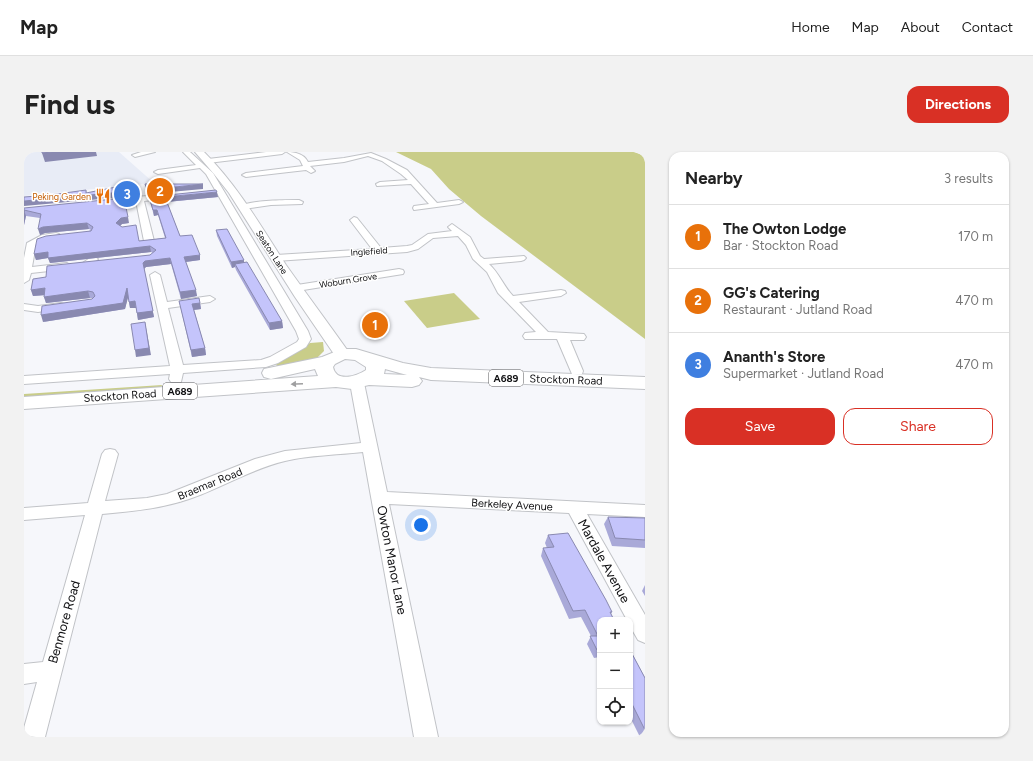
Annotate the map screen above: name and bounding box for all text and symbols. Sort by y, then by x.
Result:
text: Map [20,16,58,39]
text: Home [791,19,830,36]
text: Map [852,19,879,36]
text: About [901,19,940,36]
text: Contact [962,19,1013,36]
button: Directions [907,86,1009,123]
text: Find us [24,87,115,121]
text: Nearby [685,168,743,188]
text: 3 results [944,171,993,186]
pin: 2 [147,176,173,206]
pin: 3 [114,179,140,209]
restaurant icon: Peking Garden [94,187,112,205]
place label: Peking Garden [32,191,91,202]
text: The Owton Lodge [723,220,846,238]
street label: Seaton Lane [254,228,290,276]
text: 1 [695,229,701,244]
text: 170 m [958,229,993,244]
text: Bar · Stockton Road [723,238,838,253]
street label: Inglefield [350,244,388,258]
street label: Woburn Grove [318,270,378,290]
text: GG's Catering [723,284,820,302]
text: 2 [694,293,702,308]
text: 470 m [955,293,993,308]
text: Restaurant · Jutland Road [723,302,872,317]
pin: 1 [362,310,388,340]
text: Ananth's Store [723,348,825,366]
text: 3 [694,357,702,372]
text: 470 m [955,357,993,372]
text: Supermarket · Jutland Road [723,366,884,381]
road number: A689 [489,370,523,386]
street label: Stockton Road [529,372,603,388]
one-way arrow [290,380,303,387]
road number: A689 [163,383,197,399]
street label: Stockton Road [83,387,157,405]
button: Save [685,408,835,445]
button: Share [843,408,993,445]
street label: Braemar Road [176,465,244,503]
street label: Berkeley Avenue [471,496,553,514]
street label: Owton Manor Lane [374,504,410,616]
your location [411,515,431,535]
street label: Mardale Avenue [575,517,633,605]
street label: Benmore Road [45,579,83,665]
map controls [597,617,633,725]
button: + [597,617,633,653]
button: − [597,653,633,689]
button: locate [597,689,633,725]

